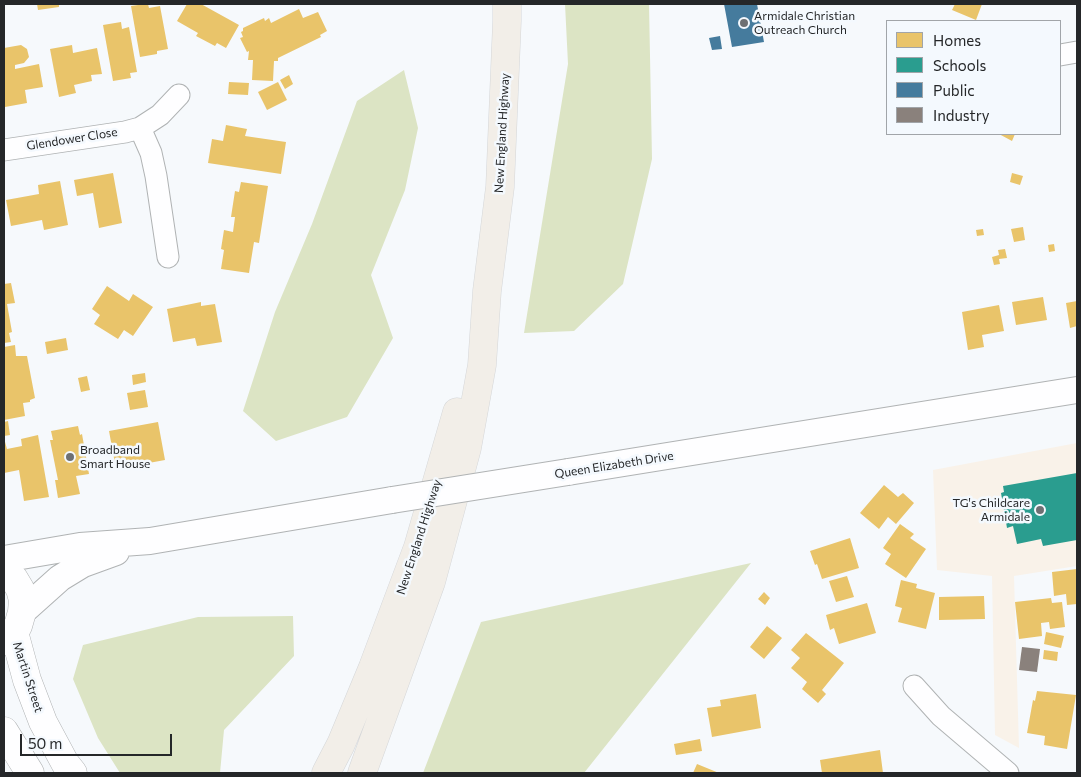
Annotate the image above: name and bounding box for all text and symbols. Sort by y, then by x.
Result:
place label: Armidale Christian Outreach Church [754,9,855,37]
marker: Armidale Christian Outreach Church [738,17,750,29]
legend [886,20,1061,135]
text: Homes [933,31,981,49]
text: Schools [933,56,986,74]
street label: New England Highway [492,73,512,193]
text: Public [933,81,975,99]
text: Industry [933,106,990,124]
street label: Glendower Close [26,125,118,153]
place label: Broadband Smart House [80,443,150,471]
street label: Queen Elizabeth Drive [553,448,675,482]
marker: Broadband Smart House [64,451,76,463]
street label: New England Highway [394,478,444,596]
place label: TG's Childcare Armidale [952,496,1030,524]
marker: TG's Childcare Armidale [1034,504,1046,516]
street label: Martin Street [10,640,46,714]
scale bar [22,724,175,756]
text: 50 m [28,734,62,752]

